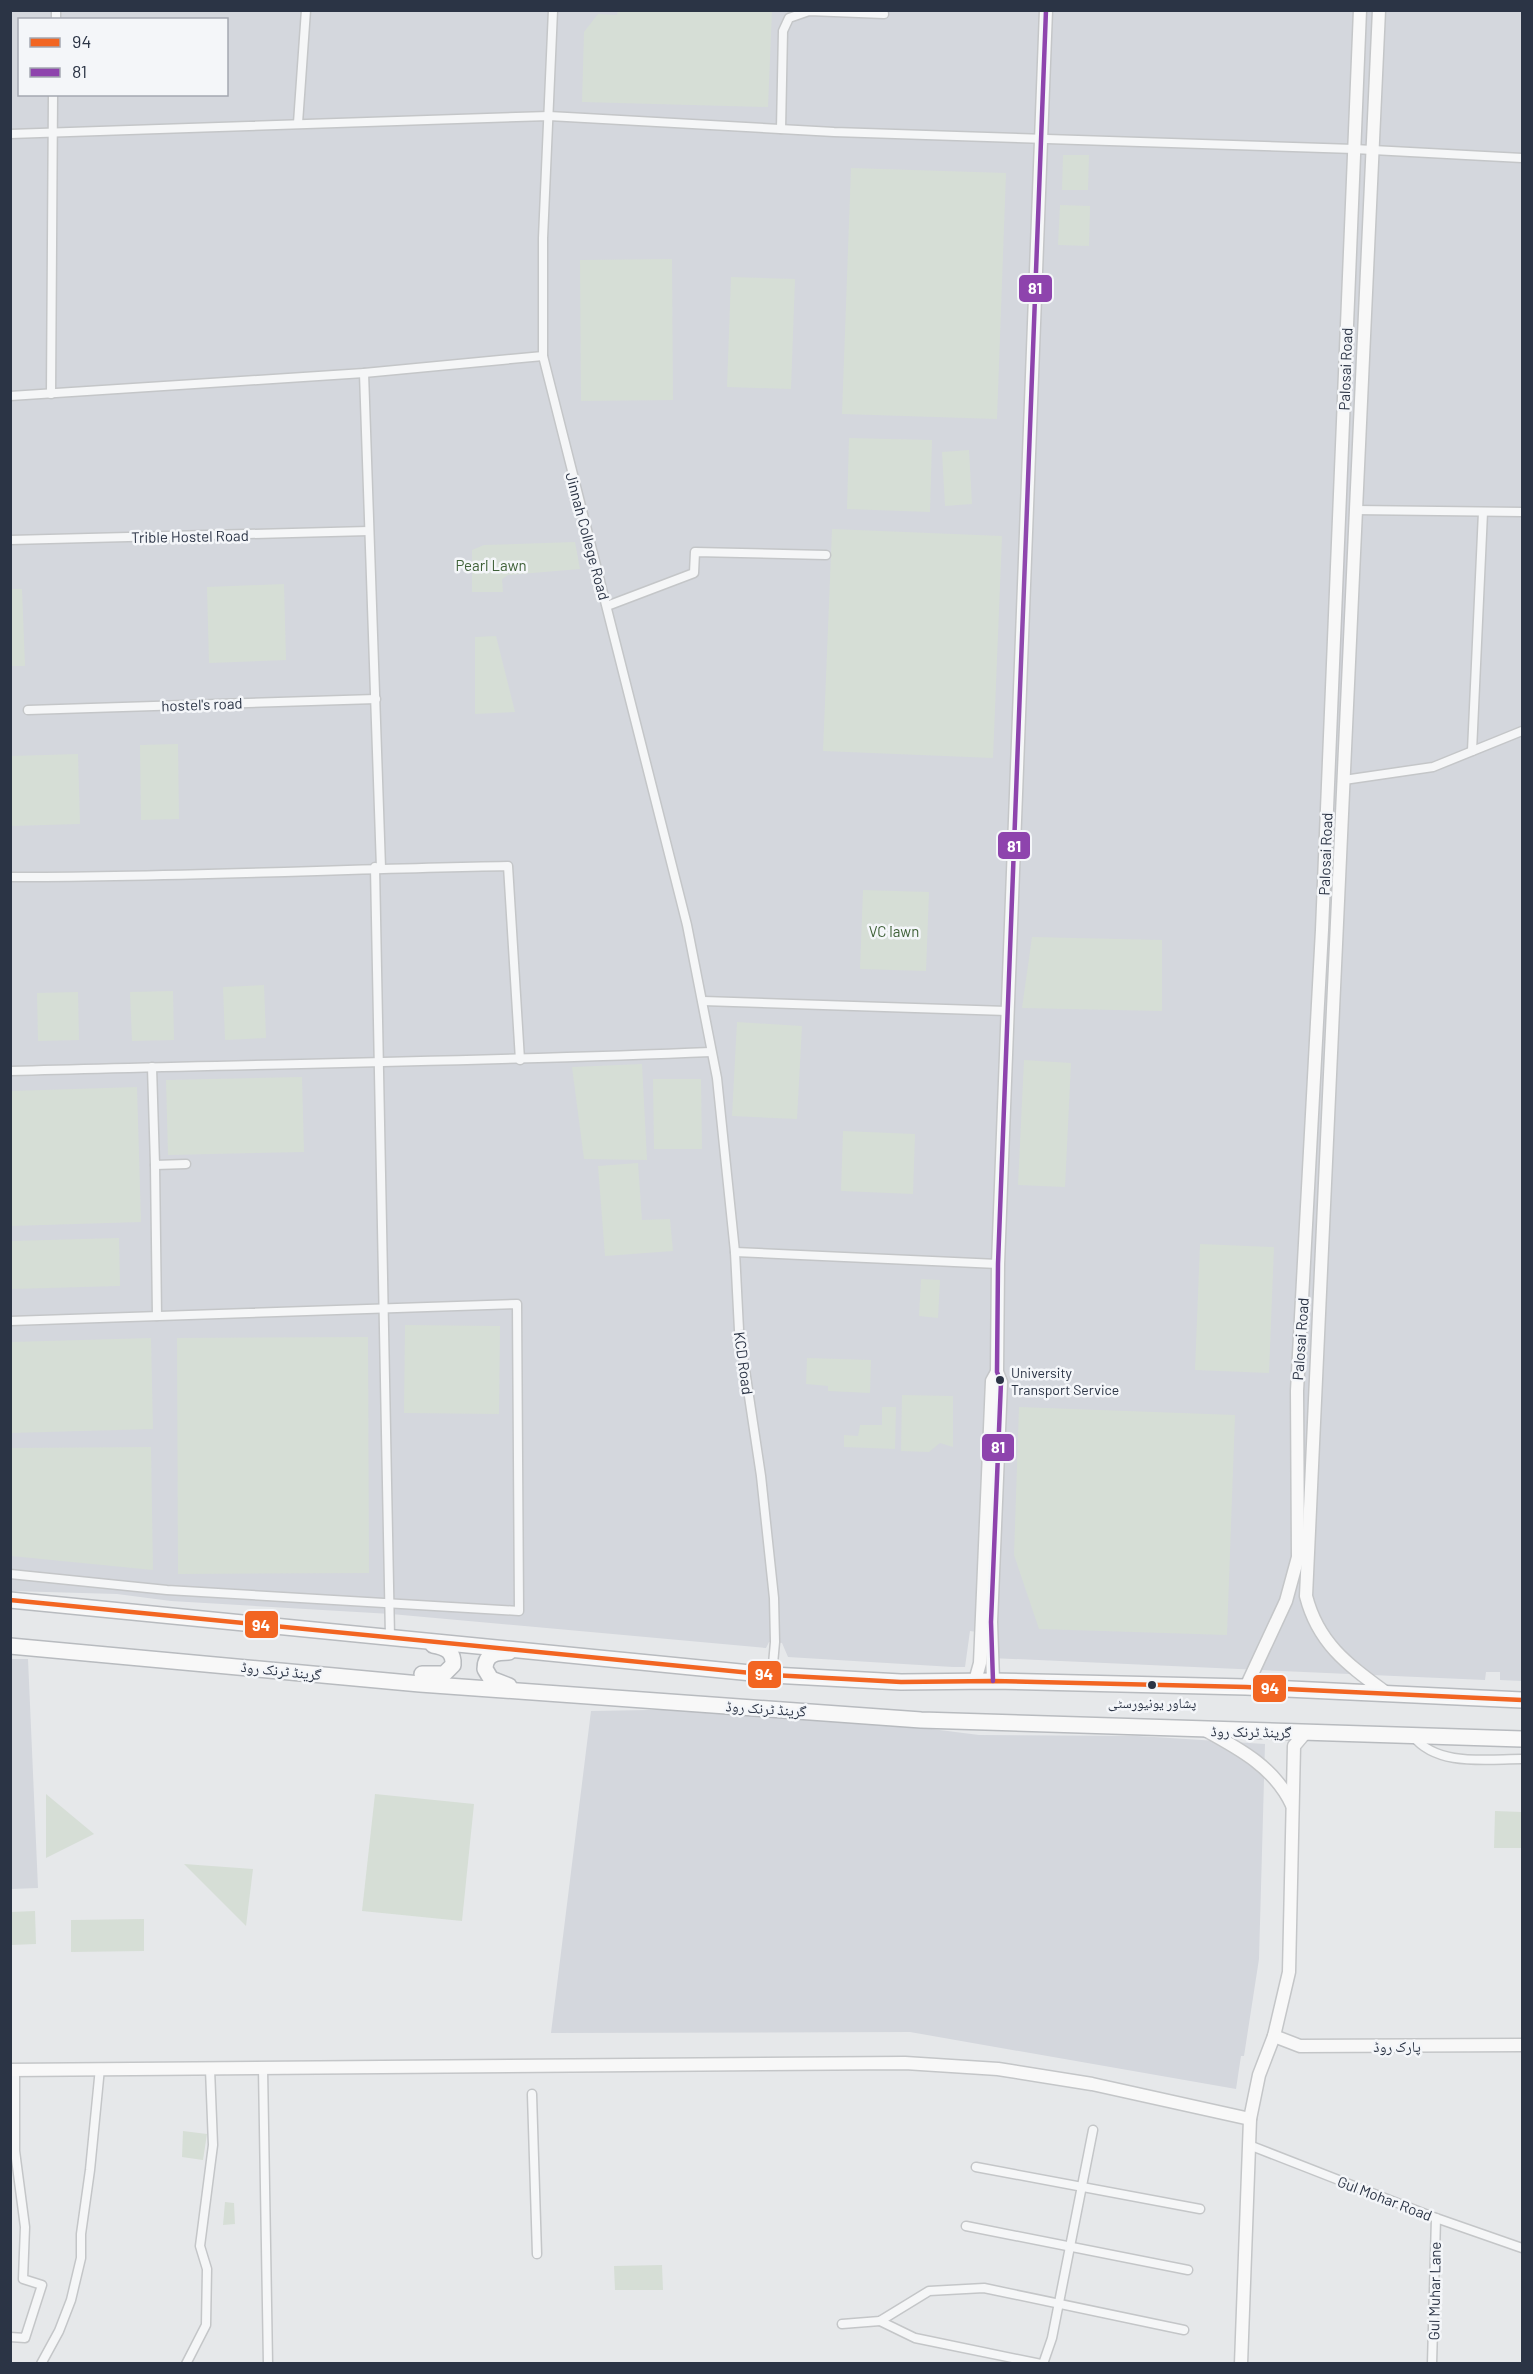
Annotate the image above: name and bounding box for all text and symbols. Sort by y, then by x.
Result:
legend [18,18,228,96]
text: 94 [72,30,91,52]
text: 81 [72,60,87,82]
line badge: 81 [1018,274,1053,303]
text: 81 [1028,278,1042,297]
street label: Palosai Road [1335,327,1355,411]
street label: Jinnah College Road [562,470,614,602]
street label: Trible Hostel Road [131,526,249,546]
park label: Pearl Lawn [455,556,527,574]
street label: hostel's road [161,694,243,714]
street label: Palosai Road [1315,812,1335,896]
line badge: 81 [997,831,1031,860]
text: 81 [1007,836,1021,855]
park label: VC lawn [869,922,919,940]
street label: Palosai Road [1288,1297,1312,1381]
street label: KCD Road [731,1330,757,1396]
place label: University Transport Service [1011,1364,1119,1398]
marker: University Transport Service [994,1374,1006,1386]
line badge: 81 [981,1433,1015,1462]
text: 81 [991,1437,1005,1456]
line badge: 94 [244,1610,279,1639]
text: 94 [252,1615,270,1634]
street label: گرینڈ ٹرنک روڈ [240,1657,323,1684]
line badge: 94 [747,1660,782,1689]
text: 94 [755,1664,773,1683]
line badge: 94 [1252,1674,1287,1703]
text: 94 [1261,1678,1279,1697]
marker: پشاور یونیورسٹی [1146,1679,1158,1691]
place label: پشاور یونیورسٹی [1108,1694,1196,1712]
street label: گرینڈ ٹرنک روڈ [725,1696,807,1721]
street label: گرینڈ ٹرنک روڈ [1210,1721,1292,1742]
street label: پارک روڈ [1373,2037,1421,2056]
street label: Gul Mohar Road [1335,2172,1435,2224]
street label: Gul Muhar Lane [1424,2241,1444,2341]

